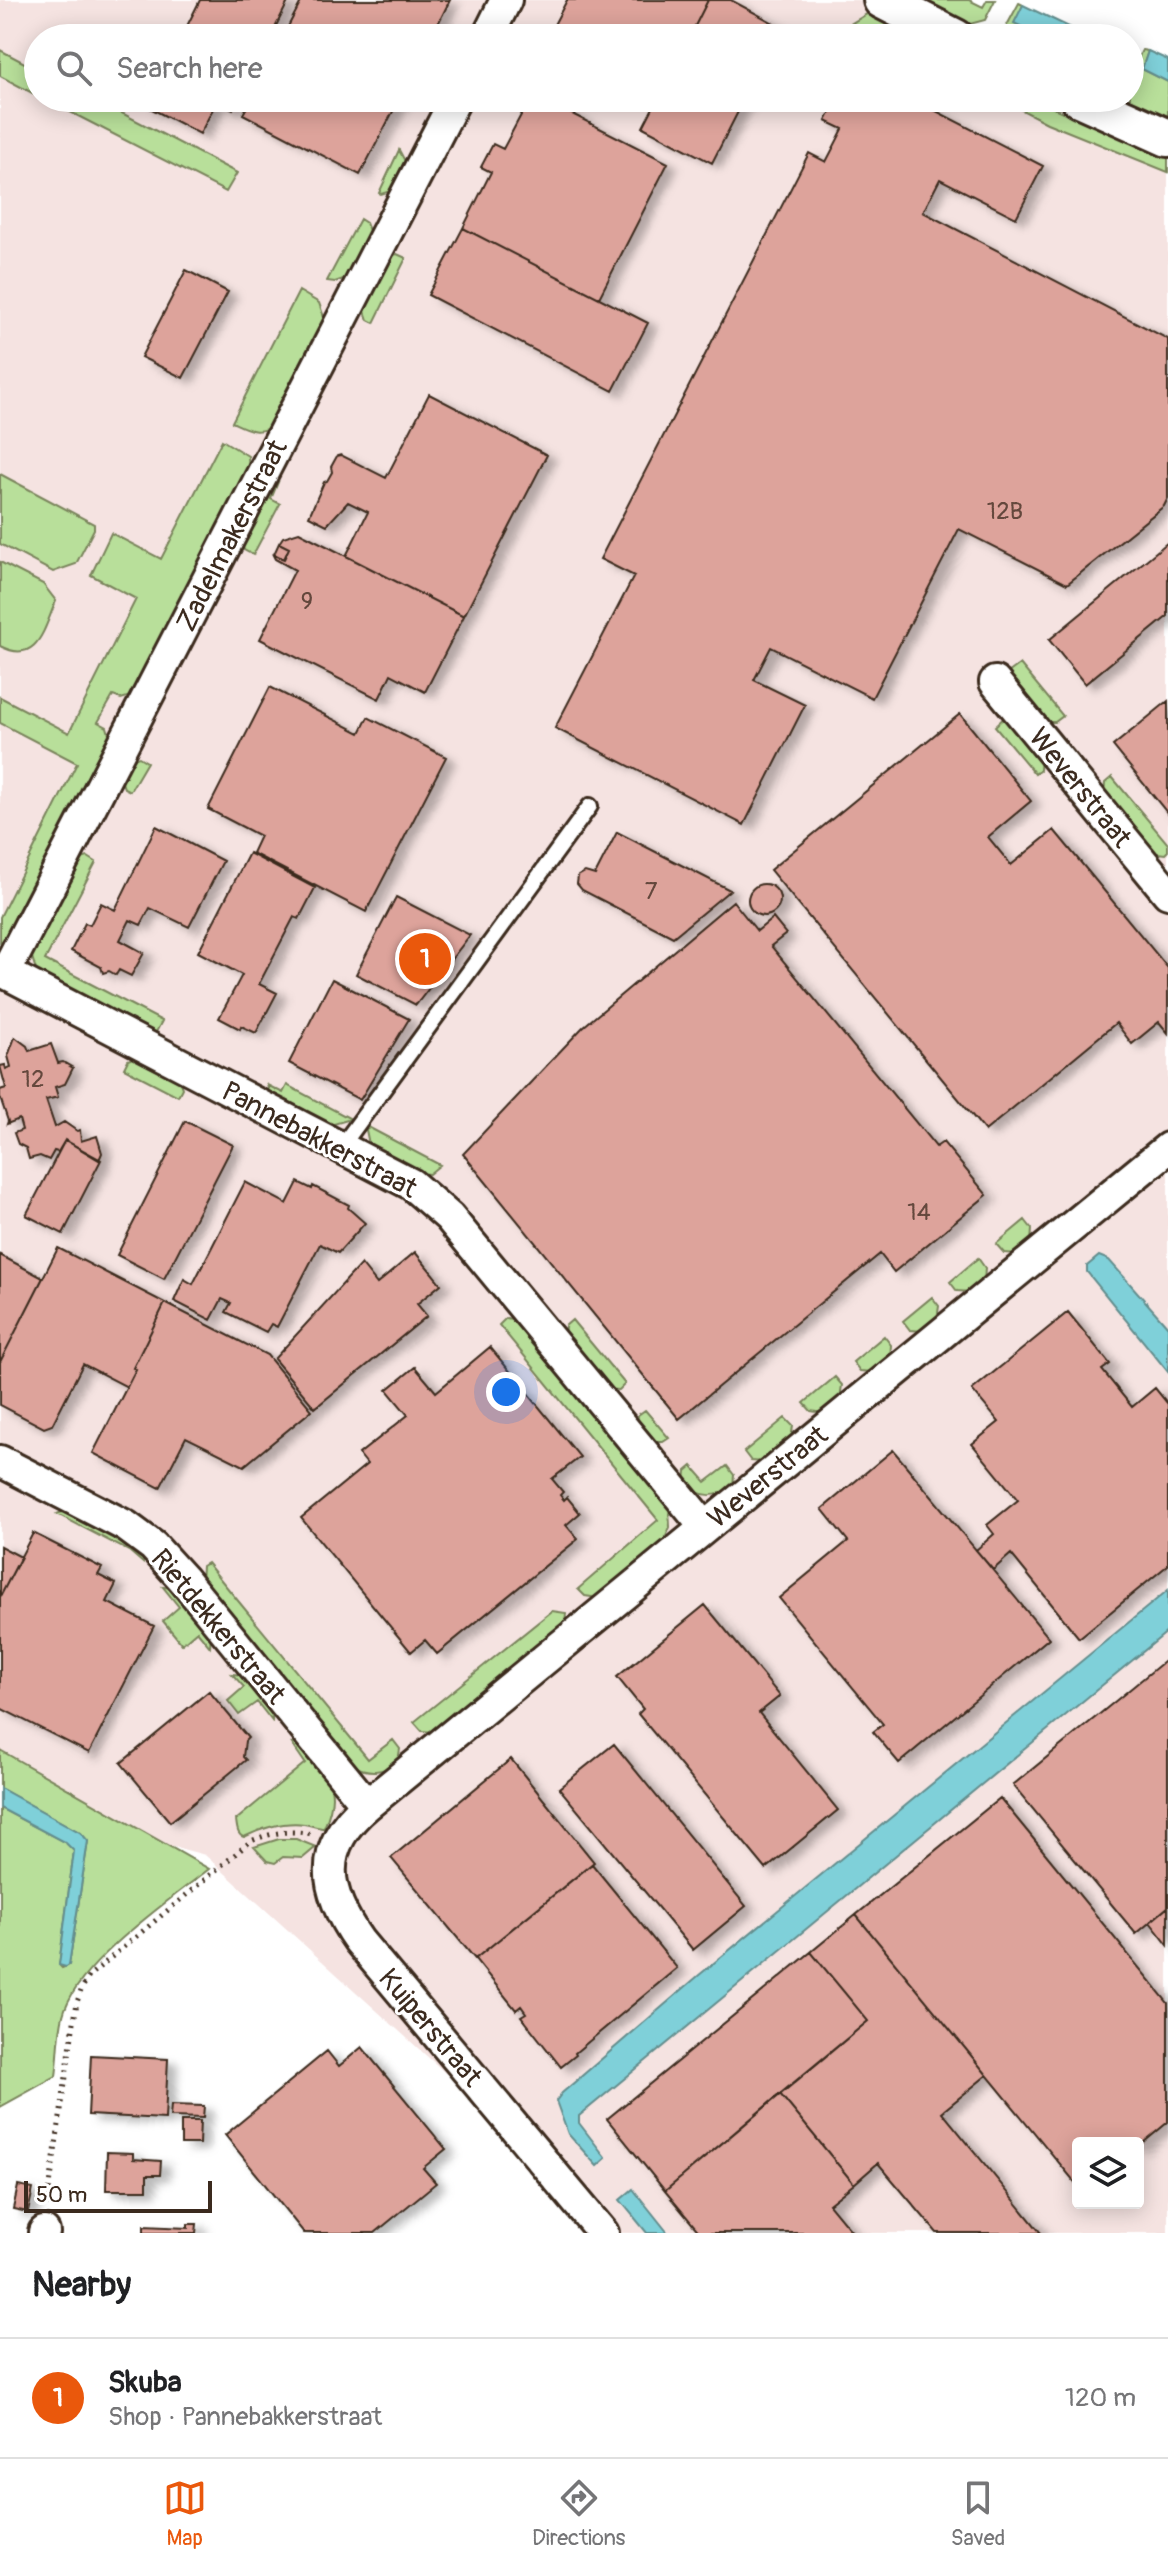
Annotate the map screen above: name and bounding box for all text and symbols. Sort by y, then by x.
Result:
search box [24,24,1144,112]
icon: search [52,46,96,90]
text: Search here [116,50,263,87]
street label: Zadelmakerstraat [169,433,296,637]
house number: 12B [987,497,1023,526]
house number: 9 [301,587,313,616]
street label: Weverstraat [1021,721,1139,856]
house number: 7 [645,877,658,906]
pin: 1 [399,929,451,989]
house number: 12 [22,1065,44,1094]
street label: Pannebakkerstraat [216,1074,424,1207]
house number: 14 [907,1198,931,1227]
your location [486,1372,526,1412]
street label: Weverstraat [701,1418,836,1536]
street label: Rietdekkerstraat [143,1542,293,1712]
street label: Kuiperstraat [370,1962,490,2095]
map controls [1072,2137,1144,2209]
button: layers [1072,2137,1144,2209]
scale bar [24,2177,212,2213]
text: 50 m [36,2181,87,2209]
text: Nearby [32,2264,131,2307]
text: Skuba [108,2364,182,2401]
text: 1 [53,2382,63,2414]
text: 120 m [1065,2382,1136,2414]
text: Shop · Pannebakkerstraat [108,2401,382,2433]
tab: Map [163,2476,207,2552]
tab: Directions [532,2476,625,2552]
tab: Saved [951,2476,1005,2552]

